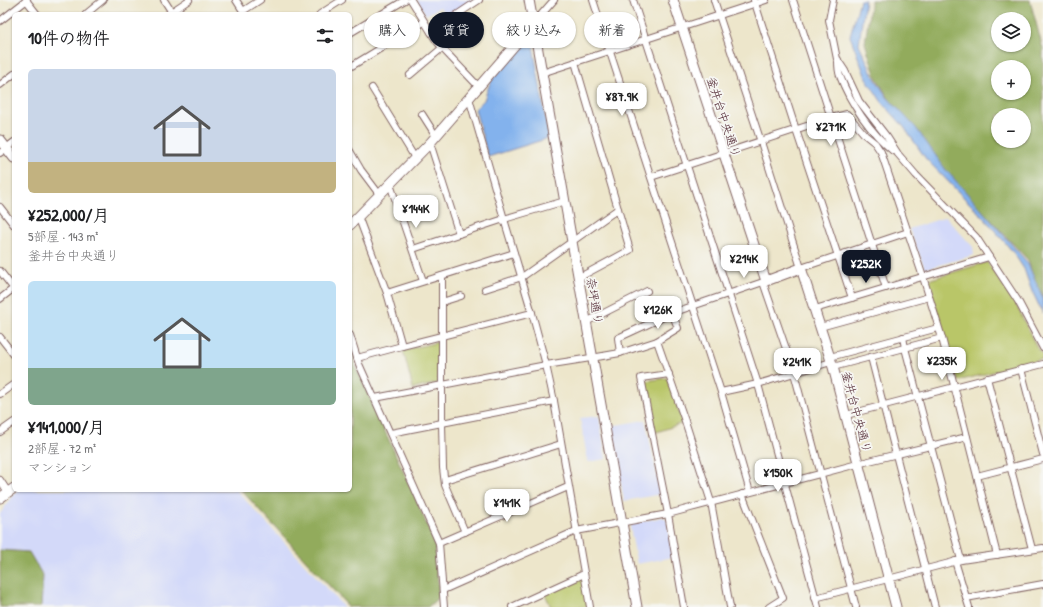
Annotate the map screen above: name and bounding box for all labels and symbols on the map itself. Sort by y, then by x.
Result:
street label: 釜井台中央通り [703,74,745,160]
pin: ¥87.9K [589,83,655,117]
pin: ¥271K [803,113,859,147]
pin: ¥144K [388,195,444,229]
pin: ¥214K [716,245,772,279]
pin: ¥252K [838,250,894,284]
street label: 奈坪通り [582,276,608,326]
pin: ¥126K [630,296,686,330]
pin: ¥235K [914,347,970,381]
pin: ¥241K [769,348,825,382]
street label: 釜井台中央通り [838,369,876,455]
pin: ¥150K [750,459,806,493]
pin: ¥141K [479,489,535,523]

